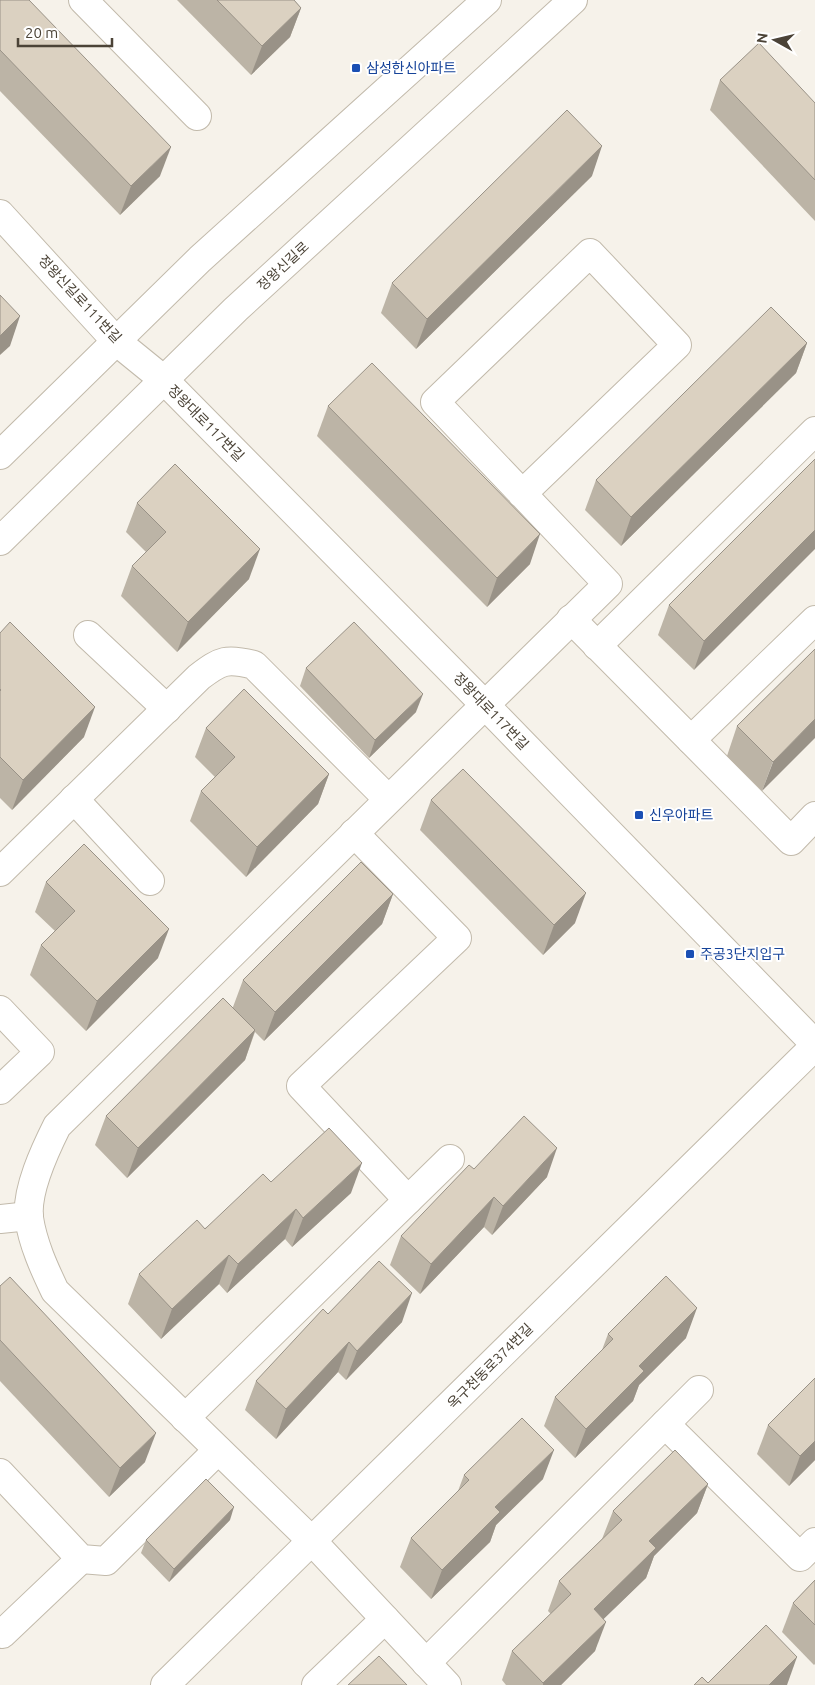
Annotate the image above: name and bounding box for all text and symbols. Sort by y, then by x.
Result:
scale bar [18,15,111,47]
north arrow [750,15,800,65]
text: 20 m [25,24,58,41]
text: N [753,32,771,44]
place label: 삼성한신아파트 [366,60,456,76]
marker: 삼성한신아파트 [350,62,362,74]
street label: 정왕신길로 [254,238,312,294]
street label: 정왕신길로111번길 [35,252,125,346]
street label: 정왕대로117번길 [165,382,247,464]
street label: 정왕대로117번길 [450,669,532,753]
place label: 신우아파트 [649,807,714,823]
marker: 신우아파트 [633,809,645,821]
place label: 주공3단지입구 [700,946,785,962]
marker: 주공3단지입구 [684,948,696,960]
street label: 옥구천동로374번길 [444,1320,536,1412]

